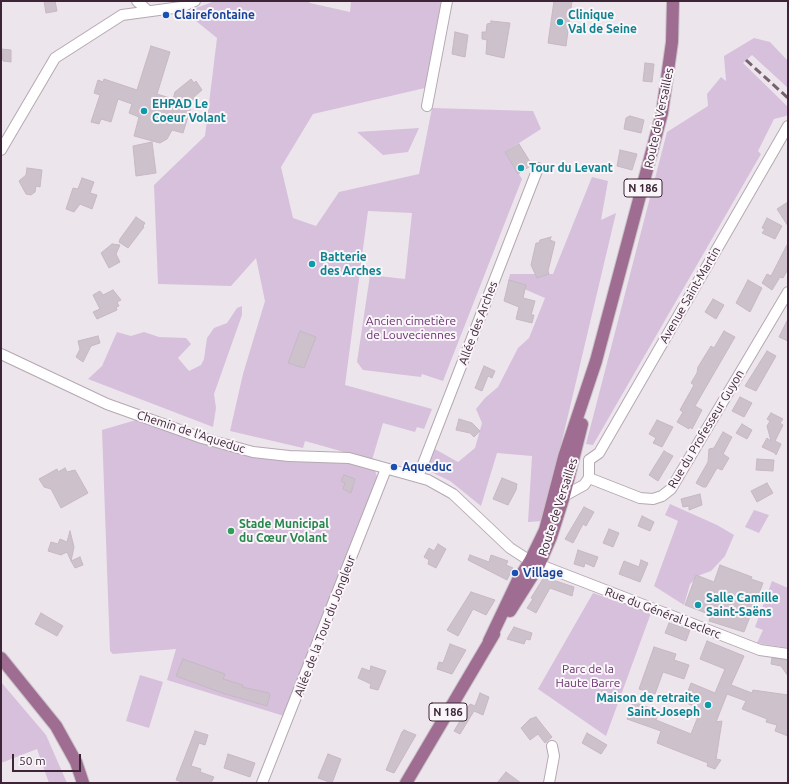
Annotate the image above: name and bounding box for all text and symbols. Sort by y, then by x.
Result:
place label: Clairefontaine [174,8,255,22]
place label: Clinique Val de Seine [568,8,637,36]
marker: Clairefontaine [161,10,171,20]
marker: Clinique Val de Seine [555,17,565,27]
street label: Route de Versailles [641,66,677,170]
place label: EHPAD Le Coeur Volant [152,97,226,125]
marker: EHPAD Le Coeur Volant [139,106,149,116]
place label: Tour du Levant [529,161,613,175]
marker: Tour du Levant [516,163,526,173]
road number: N 186 [624,179,662,197]
street label: Avenue Saint-Martin [657,244,723,346]
place label: Batterie des Arches [320,250,381,278]
marker: Batterie des Arches [307,259,317,269]
street label: Allée des Arches [455,279,501,367]
park label: Ancien cimetière de Louveciennes [366,314,456,342]
street label: Rue du Professeur Guyon [665,367,747,491]
street label: Chemin de l'Aqueduc [135,408,247,456]
street label: Route de Versailles [535,456,581,558]
place label: Aqueduc [402,460,452,474]
marker: Aqueduc [389,462,399,472]
place label: Stade Municipal du Cœur Volant [239,517,329,545]
marker: Stade Municipal du Cœur Volant [226,526,236,536]
street label: Allée de la Tour du Jongleur [291,553,359,699]
place label: Village [523,566,563,580]
marker: Village [510,568,520,578]
street label: Rue du Général Leclerc [603,584,723,642]
place label: Salle Camille Saint-Saëns [706,591,779,619]
marker: Salle Camille Saint-Saëns [693,600,703,610]
park label: Parc de la Haute Barre [556,662,620,690]
place label: Maison de retraite Saint-Joseph [596,691,700,719]
marker: Maison de retraite Saint-Joseph [703,700,713,710]
road number: N 186 [429,703,467,721]
scale bar [14,746,83,772]
text: 50 m [19,754,46,767]

